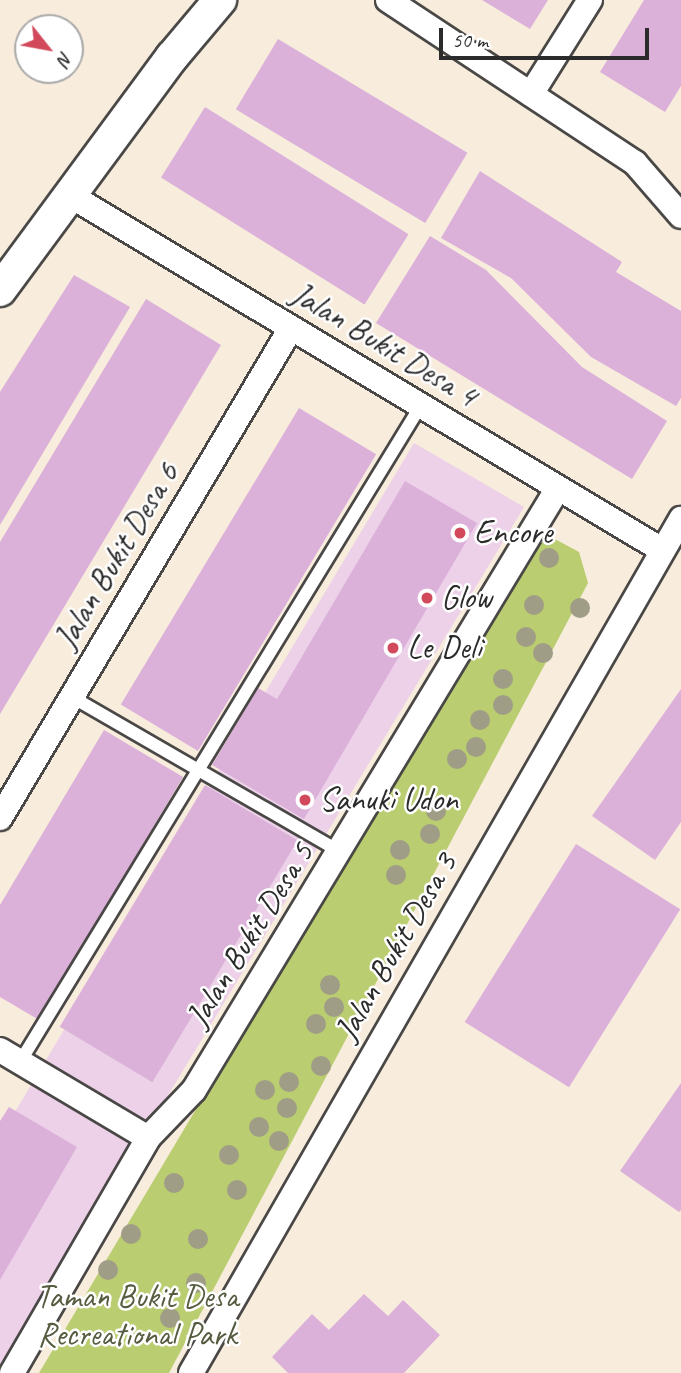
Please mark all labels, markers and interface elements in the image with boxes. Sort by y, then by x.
north arrow [14,14,84,84]
scale bar [443,14,653,58]
text: 50 m [452,27,488,53]
text: N [52,48,79,70]
street label: Jalan Bukit Desa 4 [284,274,484,416]
street label: Jalan Bukit Desa 6 [46,456,188,656]
place label: Encore [474,513,552,553]
marker: Encore [452,525,468,541]
place label: Glow [441,578,492,618]
marker: Glow [419,590,435,606]
place label: Le Deli [407,628,482,668]
marker: Le Deli [385,640,401,656]
place label: Sanuki Udon [319,780,458,820]
marker: Sanuki Udon [297,792,313,808]
street label: Jalan Bukit Desa 5 [178,835,322,1035]
street label: Jalan Bukit Desa 3 [326,846,466,1048]
park label: Taman Bukit Desa Recreational Park [36,1277,238,1355]

